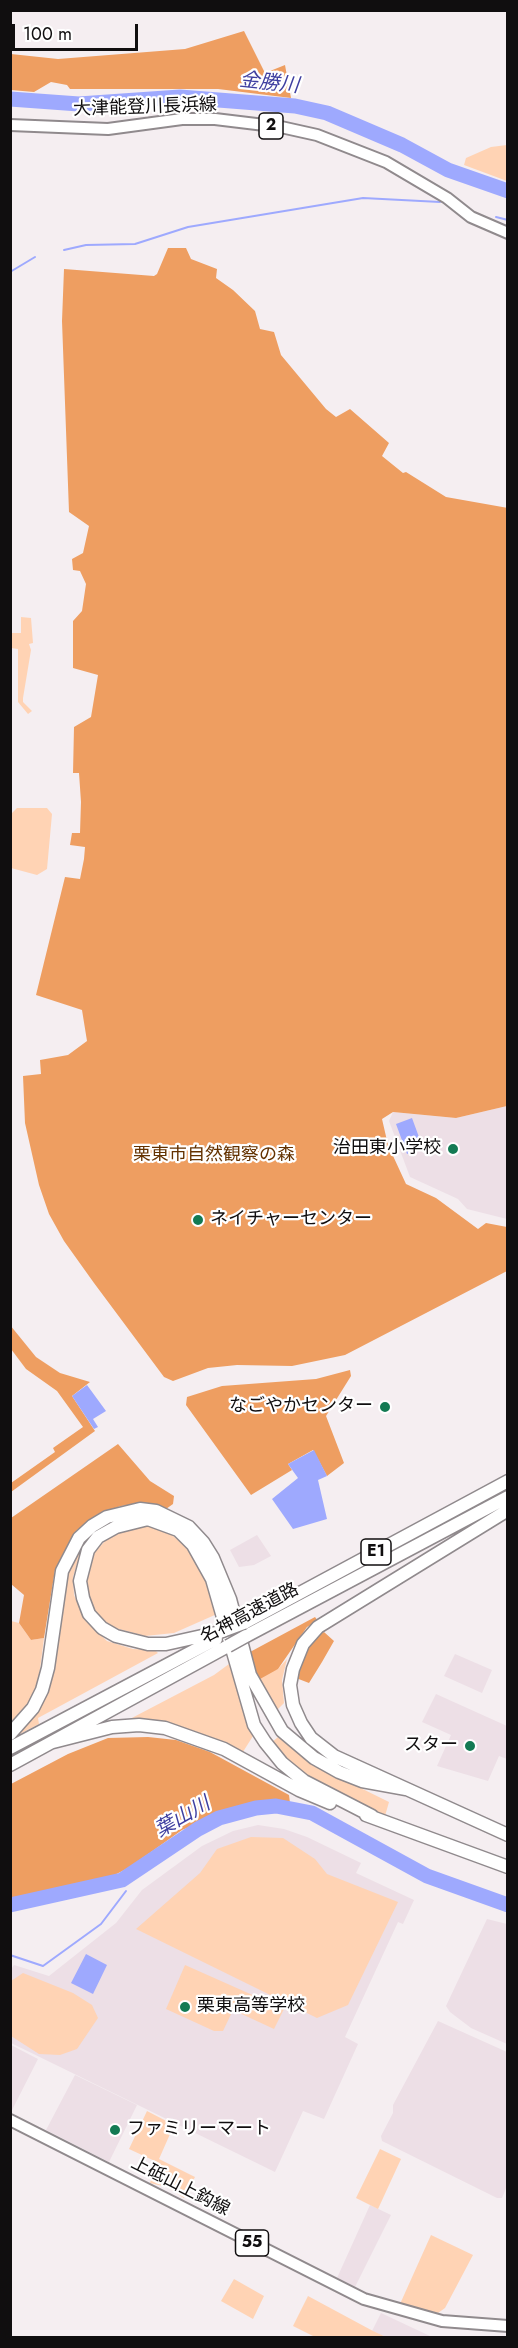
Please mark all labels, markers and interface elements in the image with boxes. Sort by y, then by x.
scale bar [15,12,141,50]
text: 100 m [23,21,72,47]
water label: 金勝川 [238,69,300,99]
street label: 大津能登川長浜線 [73,95,217,121]
road number: 2 [259,113,283,139]
place label: 治田東小学校 [333,1138,441,1160]
marker: 治田東小学校 [446,1142,460,1156]
park label: 栗東市自然観察の森 [133,1145,295,1167]
place label: ネイチャーセンター [210,1209,372,1231]
marker: ネイチャーセンター [191,1213,205,1227]
place label: なごやかセンター [229,1396,373,1418]
marker: なごやかセンター [378,1400,392,1414]
road number: E1 [361,1539,391,1565]
street label: 名神高速道路 [197,1579,303,1649]
place label: スター [404,1735,458,1757]
marker: スター [463,1739,477,1753]
water label: 葉山川 [151,1793,215,1843]
place label: 栗東高等学校 [197,1996,305,2018]
marker: 栗東高等学校 [178,2000,192,2014]
place label: ファミリーマート [127,2119,271,2141]
marker: ファミリーマート [108,2123,122,2137]
street label: 上砥山上鈎線 [127,2153,233,2221]
road number: 55 [236,2230,268,2256]

